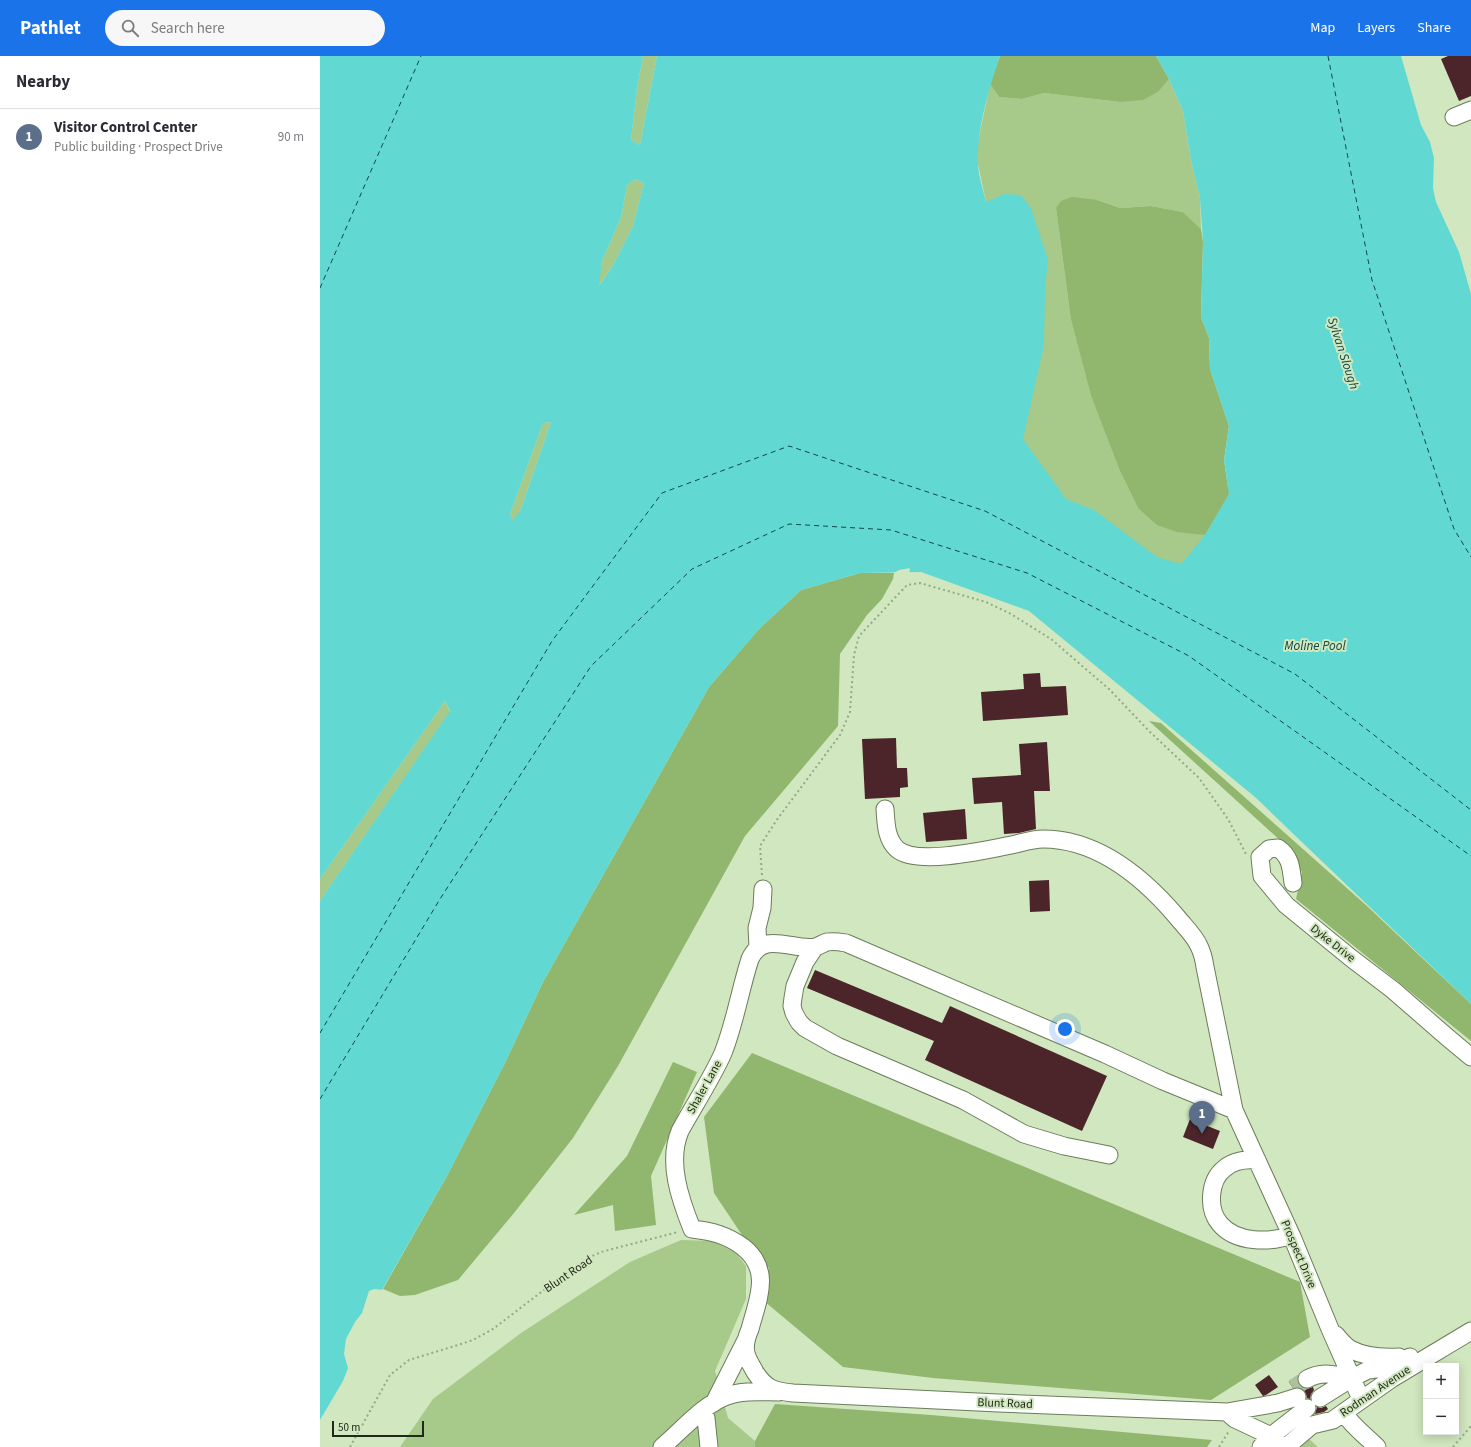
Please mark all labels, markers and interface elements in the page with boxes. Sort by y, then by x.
search box [105,10,385,46]
text: Pathlet [20,15,81,42]
icon: search [119,17,141,39]
text: Search here [151,18,225,39]
text: Map [1310,18,1335,38]
text: Layers [1357,18,1395,38]
text: Share [1417,18,1451,38]
text: Nearby [16,70,70,94]
text: Visitor Control Center [54,117,197,138]
text: 1 [26,128,32,146]
text: 90 m [278,128,304,146]
text: Public building · Prospect Drive [54,138,223,156]
water label: Sylvan Slough [1323,315,1363,392]
water label: Moline Pool [1284,637,1346,655]
street label: Dyke Drive [1307,920,1359,966]
your location [1055,1019,1075,1039]
street label: Shaler Lane [683,1057,726,1117]
pin: 1 [1189,1101,1215,1134]
street label: Prospect Drive [1276,1217,1321,1291]
street label: Blunt Road [541,1252,596,1297]
street label: Rodman Avenue [1337,1361,1414,1421]
map controls [1423,1363,1459,1435]
button: + [1423,1363,1459,1399]
street label: Blunt Road [977,1394,1033,1413]
button: − [1423,1399,1459,1435]
scale bar [332,1419,424,1438]
text: 50 m [338,1420,360,1435]

